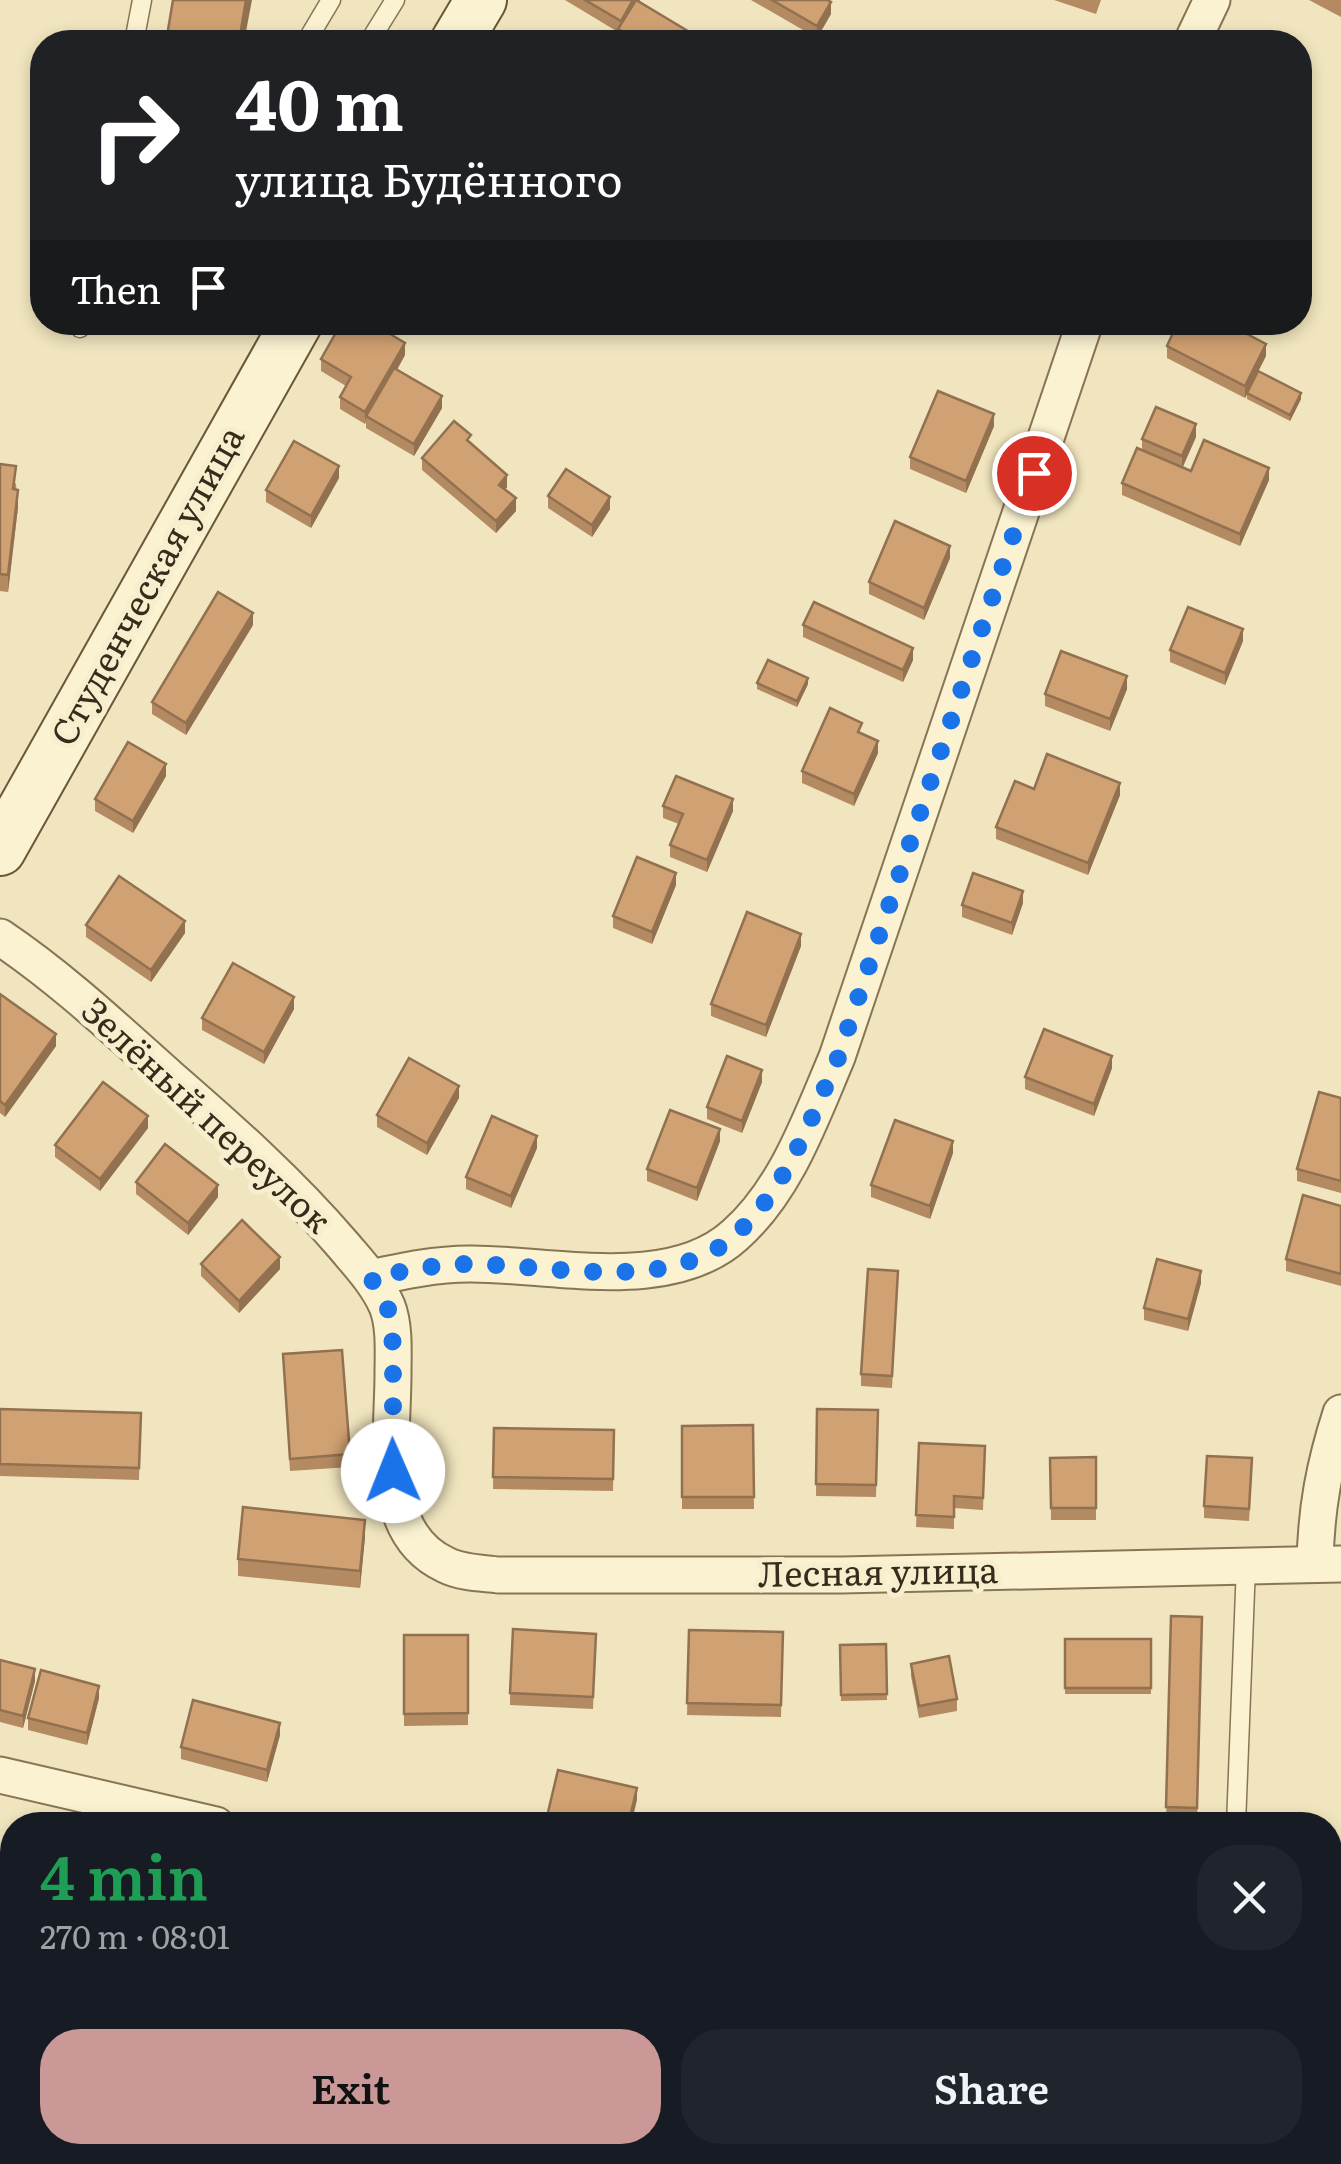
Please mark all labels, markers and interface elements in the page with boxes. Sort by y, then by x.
text: 40 m [235,49,404,153]
icon: right [70,70,200,200]
text: улица Будённого [235,144,623,211]
text: Then [70,259,161,316]
icon: arrive [181,260,236,315]
street label: Студенческая улица [36,415,255,754]
pin [992,431,1077,516]
icon: arrive [1007,446,1062,501]
street label: Зелёный переулок [71,984,345,1244]
position arrow [341,1419,445,1523]
street label: Лесная улица [757,1542,999,1598]
text: 4 min [40,1829,208,1918]
button: close [1197,1845,1302,1950]
text: 270 m · 08:01 [40,1911,230,1959]
button: Exit [40,2029,661,2144]
button: Share [681,2029,1302,2144]

